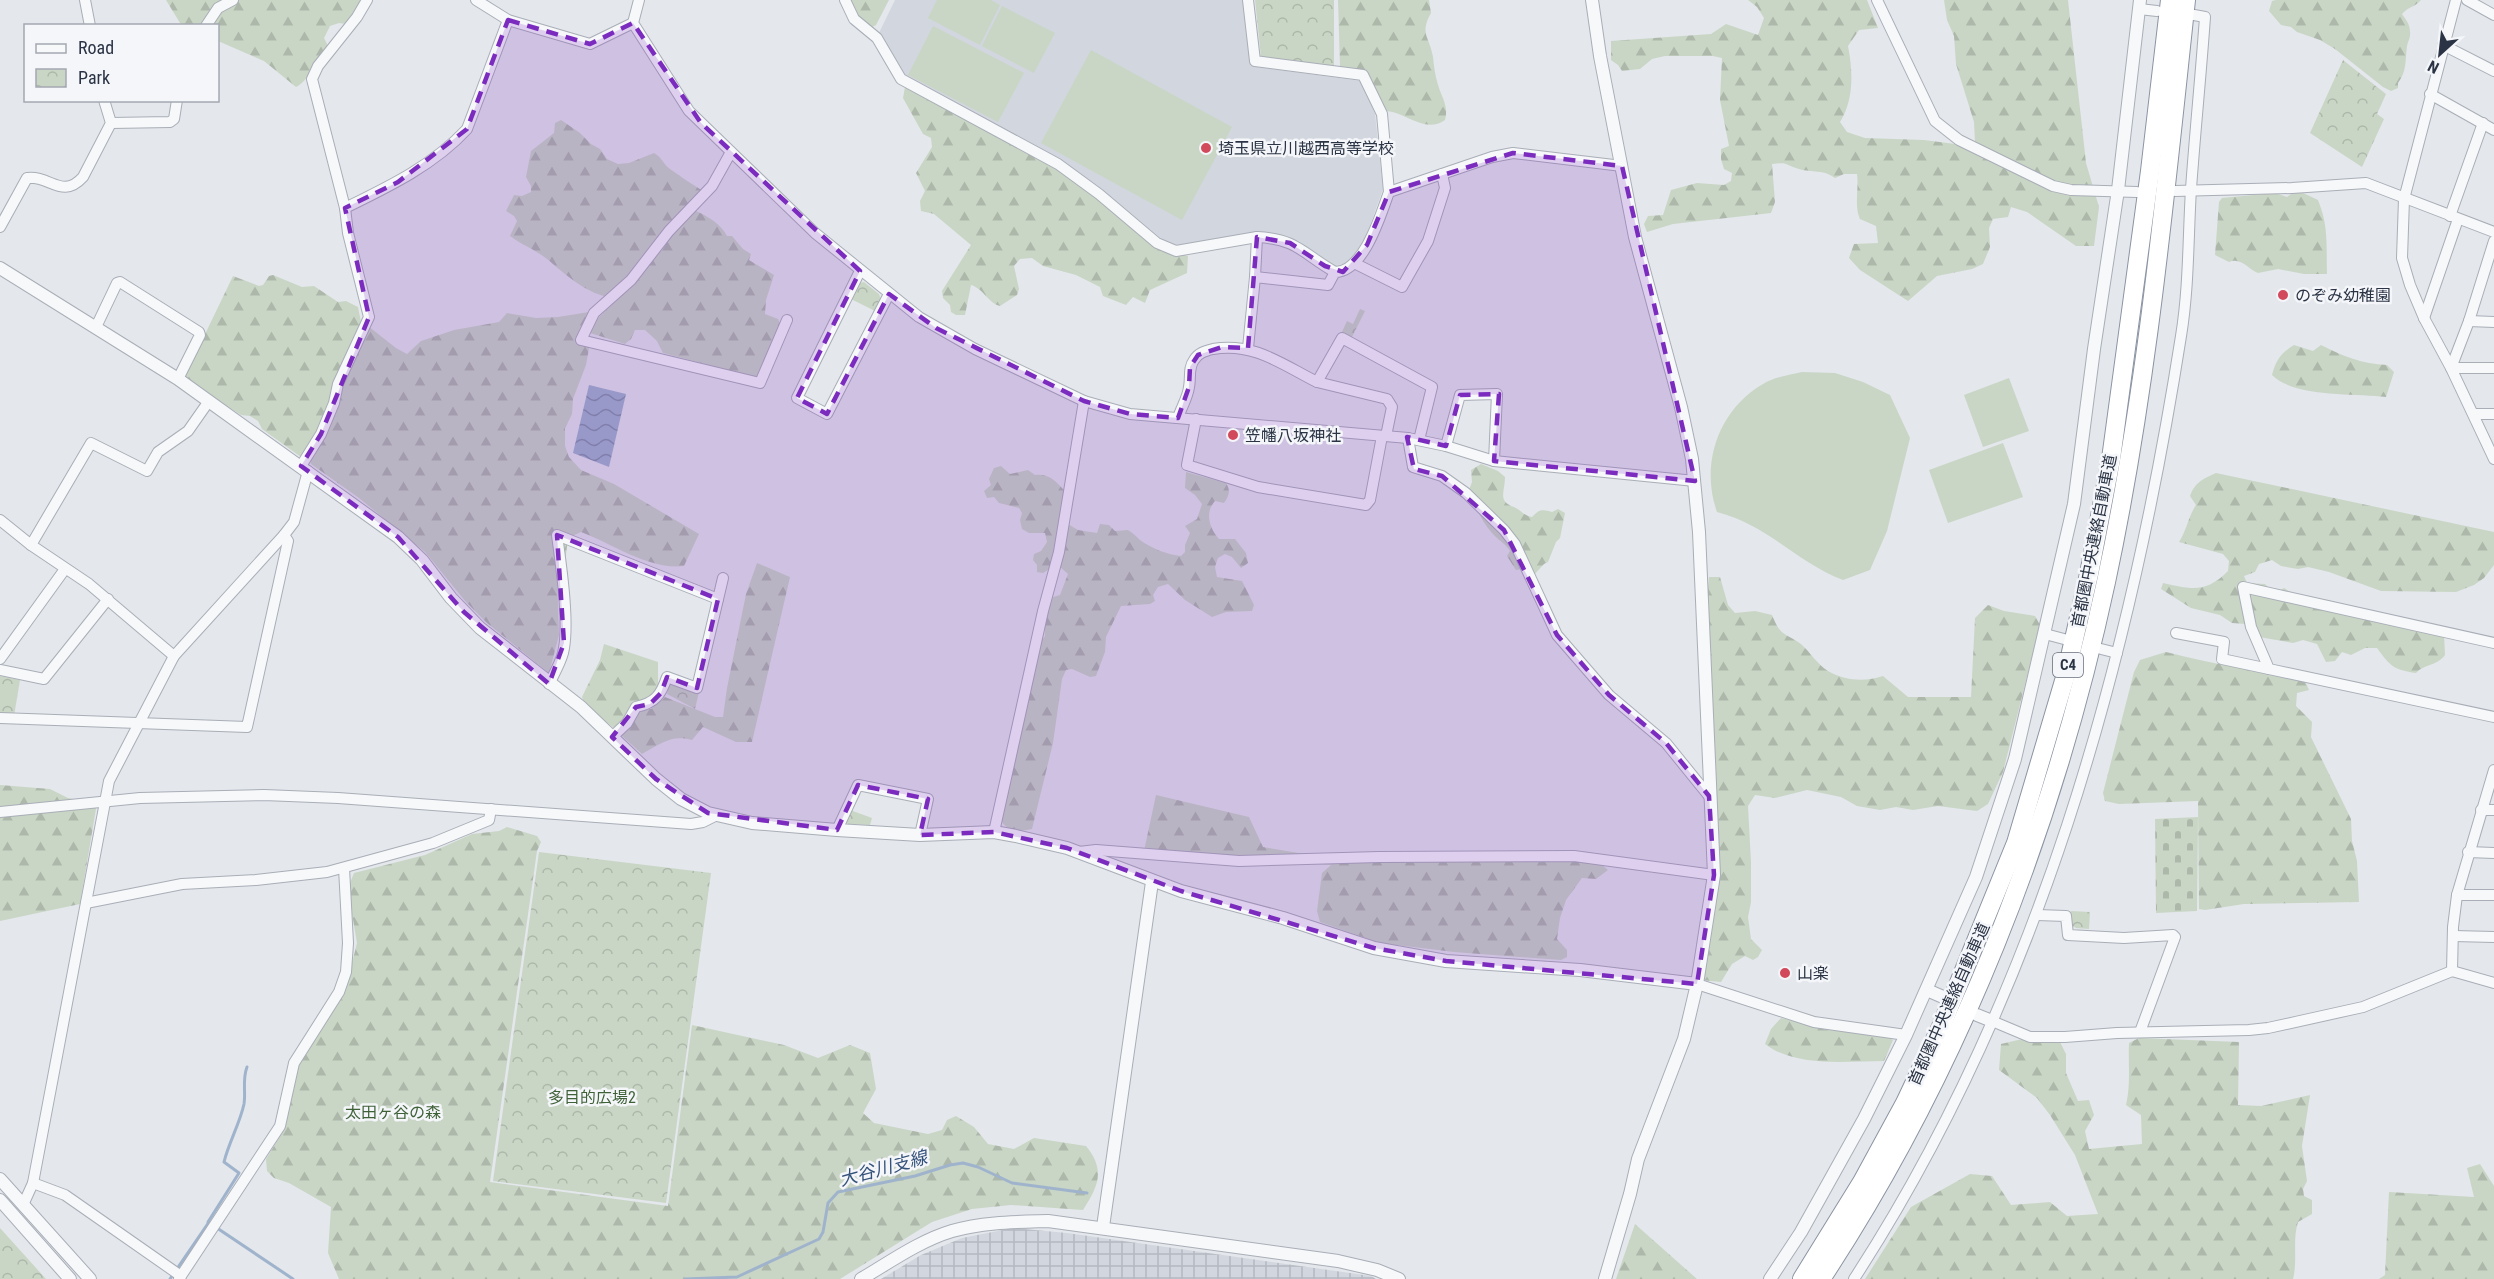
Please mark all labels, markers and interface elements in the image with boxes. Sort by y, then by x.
legend [24,24,219,102]
north arrow [2410,24,2470,84]
text: Road [78,37,114,58]
text: N [2425,56,2442,78]
text: Park [78,67,110,88]
place label: 埼玉県立川越西高等学校 [1218,139,1394,158]
marker: 埼玉県立川越西高等学校 [1199,141,1213,155]
place label: のぞみ幼稚園 [2295,286,2391,305]
marker: のぞみ幼稚園 [2276,288,2290,302]
place label: 笠幡八坂神社 [1245,426,1341,445]
marker: 笠幡八坂神社 [1226,428,1240,442]
street label: 首都圏中央連絡自動車道 [2068,453,2120,629]
road number: C4 [2053,653,2083,677]
street label: 首都圏中央連絡自動車道 [1905,920,1993,1088]
place label: 山楽 [1797,964,1829,983]
marker: 山楽 [1778,966,1792,980]
park label: 多目的広場2 [548,1088,636,1107]
park label: 太田ヶ谷の森 [345,1103,441,1122]
water label: 大谷川支線 [837,1146,931,1190]

